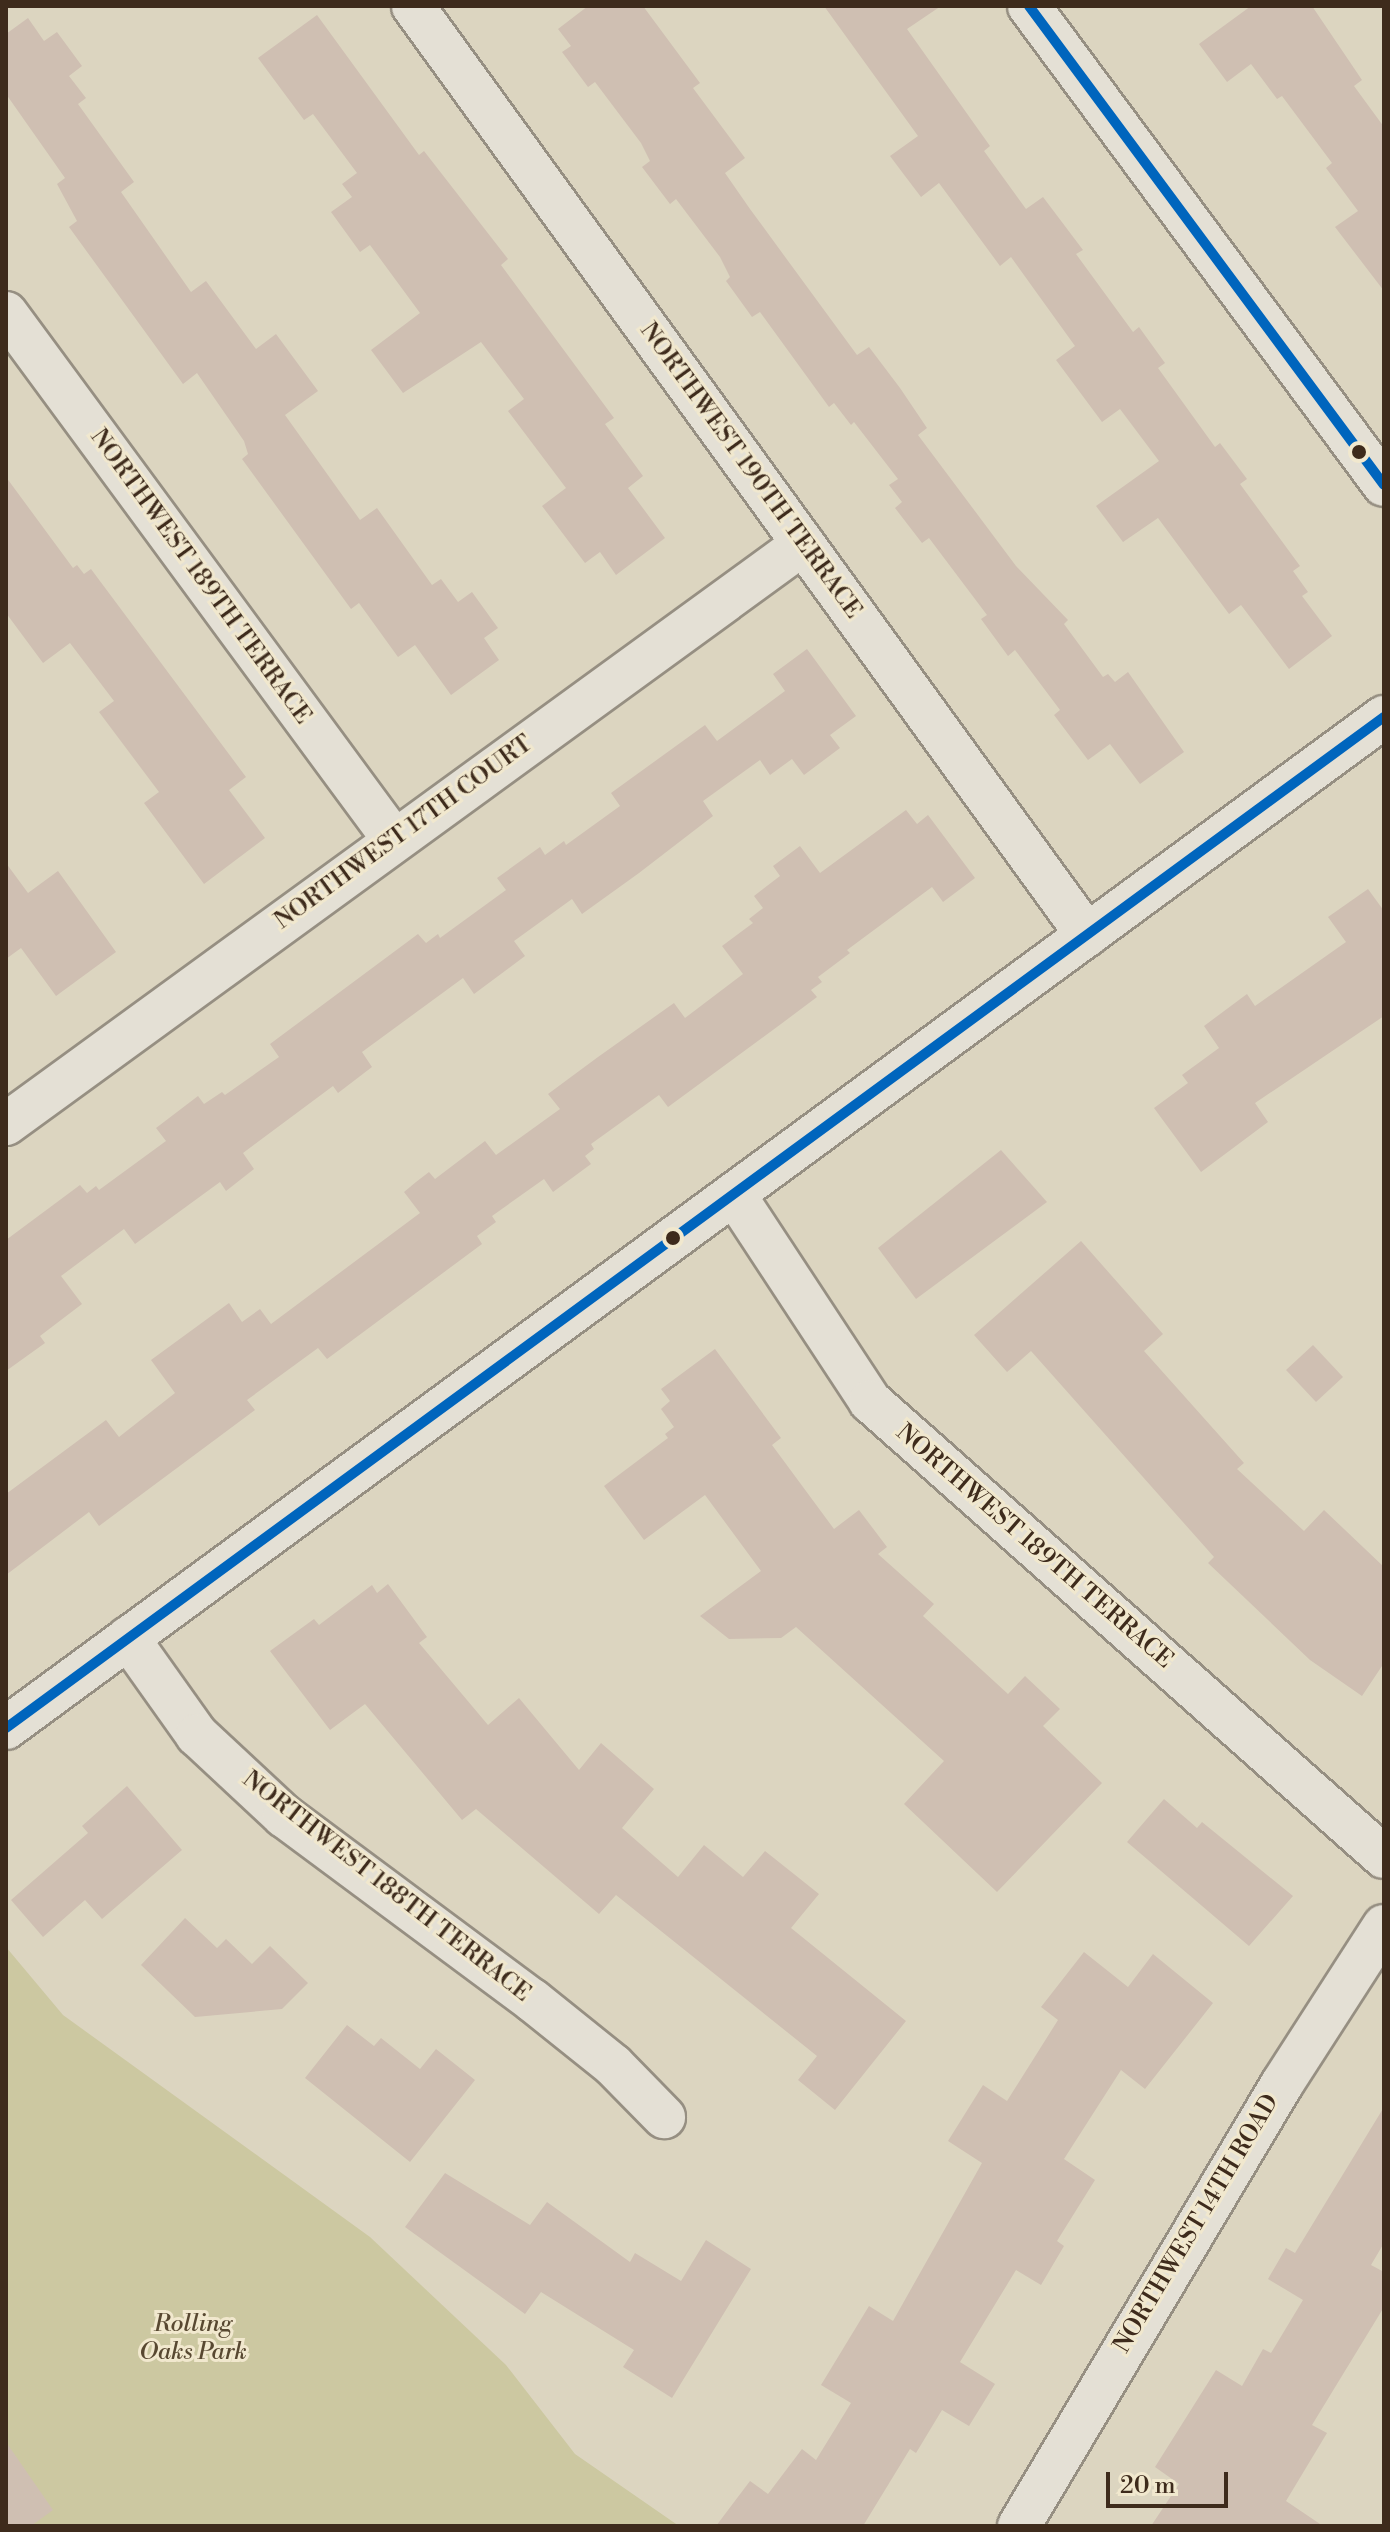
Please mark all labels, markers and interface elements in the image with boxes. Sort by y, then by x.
street label: NORTHWEST 190TH TERRACE [633,318,867,624]
street label: NORTHWEST 189TH TERRACE [83,424,317,730]
unlabelled marker [1351,444,1367,460]
street label: NORTHWEST 17TH COURT [270,730,538,936]
unlabelled marker [665,1230,681,1246]
street label: NORTHWEST 189TH TERRACE [890,1419,1178,1675]
street label: NORTHWEST 188TH TERRACE [236,1766,536,2008]
street label: NORTHWEST 14TH ROAD [1108,2089,1286,2359]
park label: Rolling Oaks Park [139,2311,247,2367]
scale bar [1110,2456,1232,2506]
text: 20 m [1120,2471,1176,2501]

